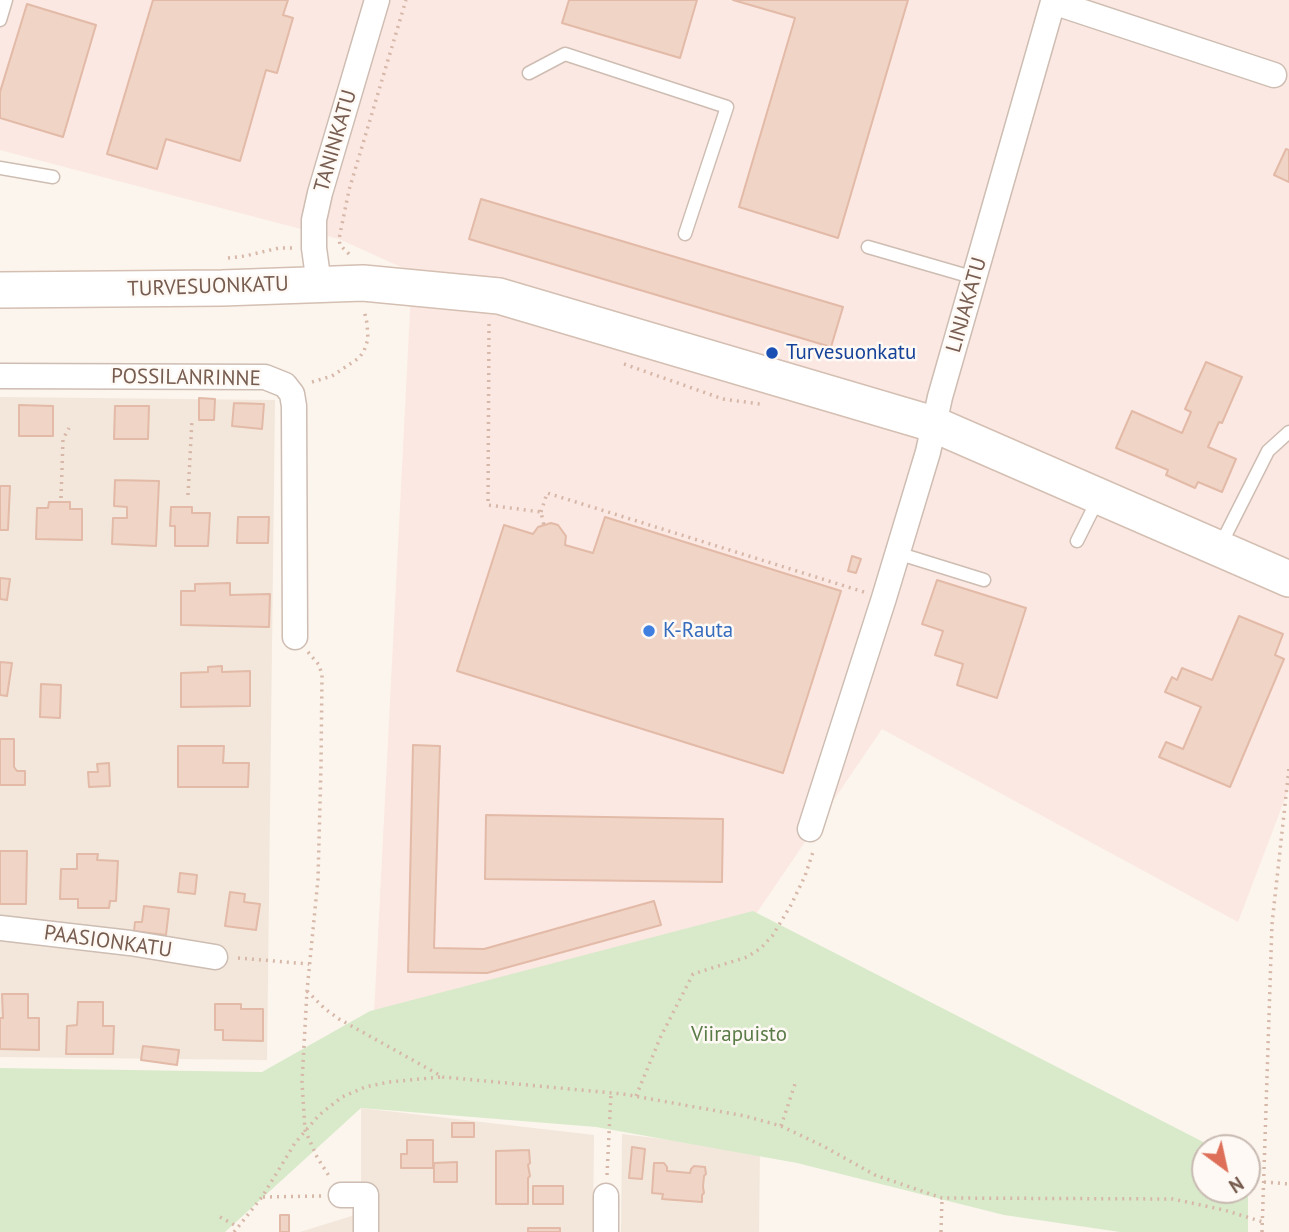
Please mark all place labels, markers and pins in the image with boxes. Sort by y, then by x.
place label: Turvesuonkatu [786,340,916,366]
marker: Turvesuonkatu [764,345,780,361]
place label: K-Rauta [663,618,733,644]
marker: K-Rauta [641,623,657,639]

